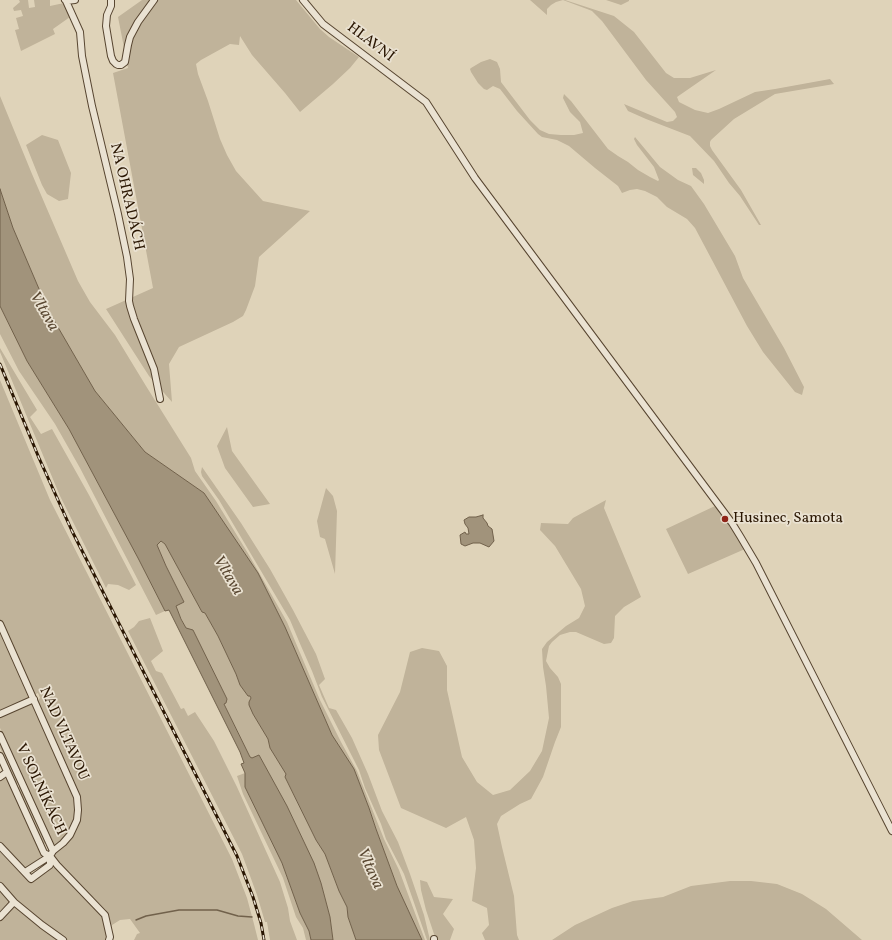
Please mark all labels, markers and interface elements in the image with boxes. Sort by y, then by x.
street label: HLAVNÍ [343,19,397,67]
street label: NA OHRADÁCH [105,142,147,252]
water label: Vltava [24,289,62,335]
place label: Husinec, Samota [733,510,843,528]
marker: Husinec, Samota [720,514,730,524]
water label: Vltava [208,553,246,599]
street label: NAD VLTAVOU [34,684,92,784]
street label: V SOLNÍKÁCH [11,741,69,839]
water label: Vltava [352,846,386,892]

